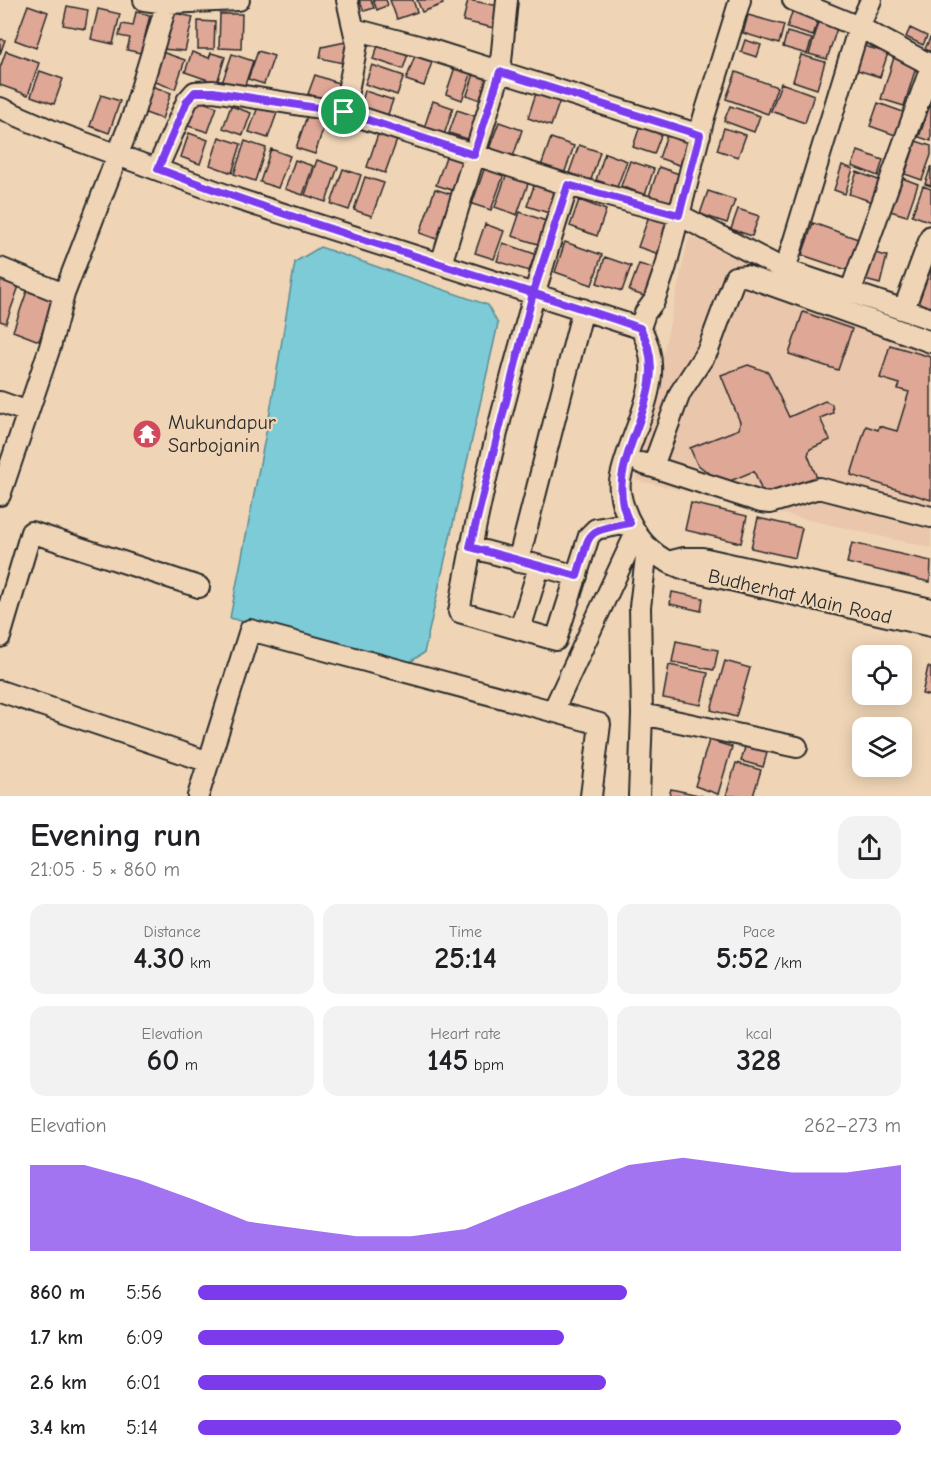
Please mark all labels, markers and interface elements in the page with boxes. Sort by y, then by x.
pin [318,86,369,137]
icon: arrive [327,95,360,128]
place label: Mukundapur Sarbojanin [168,411,276,457]
temple icon: Mukundapur Sarbojanin [131,418,163,450]
street label: Budherhat Main Road [706,564,894,629]
map controls [852,645,912,777]
button: locate [852,645,912,705]
button: layers [852,717,912,777]
text: Evening run [30,816,201,854]
button: share [838,816,901,879]
text: 21:05 · 5 × 860 m [30,858,180,881]
text: Distance [144,923,201,941]
text: Time [449,923,482,941]
text: Pace [743,923,775,941]
text: 4.30 [133,941,185,976]
text: 25:14 [434,941,497,976]
text: 5:52 [716,941,769,976]
text: km [185,954,211,972]
text: /km [769,954,802,972]
text: Elevation [142,1025,203,1043]
text: Heart rate [430,1025,501,1043]
text: kcal [745,1025,772,1043]
text: 60 [146,1043,179,1078]
text: 145 [427,1043,468,1078]
text: 328 [736,1043,781,1078]
text: m [179,1056,198,1074]
text: bpm [468,1056,504,1074]
text: Elevation [30,1114,107,1137]
text: 262–273 m [804,1114,901,1137]
text: 860 m [30,1281,85,1304]
text: 5:56 [126,1281,162,1304]
text: 1.7 km [30,1326,83,1349]
text: 6:09 [126,1326,163,1349]
text: 2.6 km [30,1371,87,1394]
text: 6:01 [126,1371,161,1394]
text: 3.4 km [30,1416,86,1439]
text: 5:14 [126,1416,158,1439]

